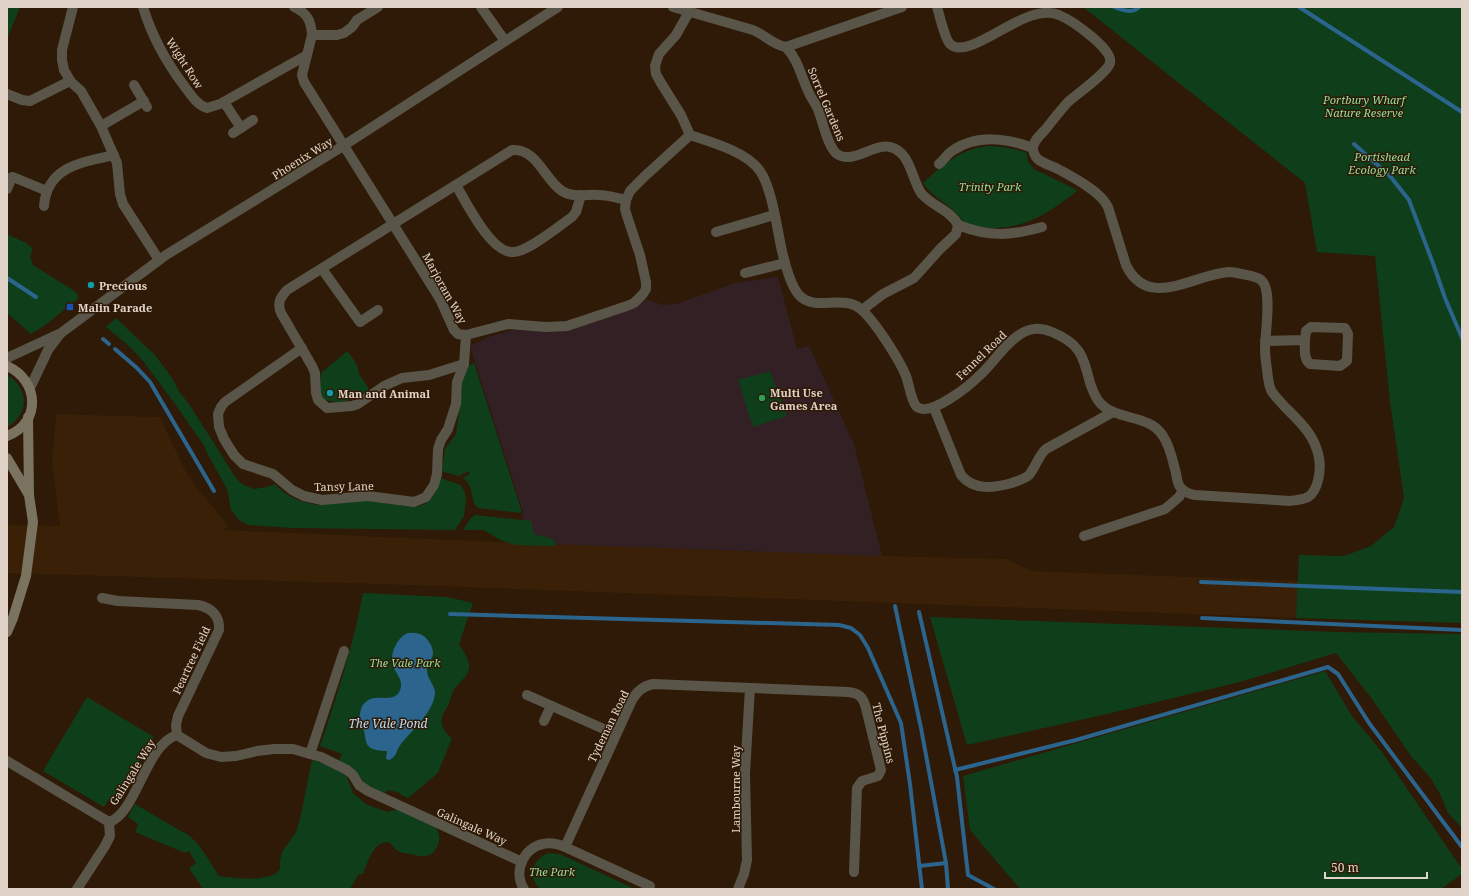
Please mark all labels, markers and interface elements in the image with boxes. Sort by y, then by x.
street label: Wight Row [163,35,207,92]
street label: Sorrel Gardens [805,65,849,143]
park label: Portbury Wharf Nature Reserve [1322,92,1408,120]
street label: Phoenix Way [269,133,336,183]
park label: Portishead Ecology Park [1347,149,1417,177]
park label: Trinity Park [959,179,1022,194]
street label: Marjoram Way [419,250,471,327]
place label: Precious [99,278,147,293]
marker: Precious [86,280,96,290]
place label: Malin Parade [78,300,152,315]
marker: Malin Parade [65,302,75,312]
street label: Fennel Road [952,327,1010,383]
place label: Multi Use Games Area [770,385,838,413]
place label: Man and Animal [338,386,430,401]
marker: Man and Animal [325,388,335,398]
marker: Multi Use Games Area [757,393,767,403]
street label: Tansy Lane [314,478,374,494]
street label: Peartree Field [169,623,213,697]
park label: The Vale Park [370,655,441,670]
street label: Tydeman Road [584,687,632,765]
street label: The Pippins [869,701,899,765]
water label: The Vale Pond [348,715,428,732]
street label: Galingale Way [106,735,159,808]
street label: Lambourne Way [728,744,743,833]
street label: Galingale Way [435,804,510,848]
scale bar [1325,854,1427,880]
text: 50 m [1331,859,1359,876]
park label: The Park [529,864,576,879]

